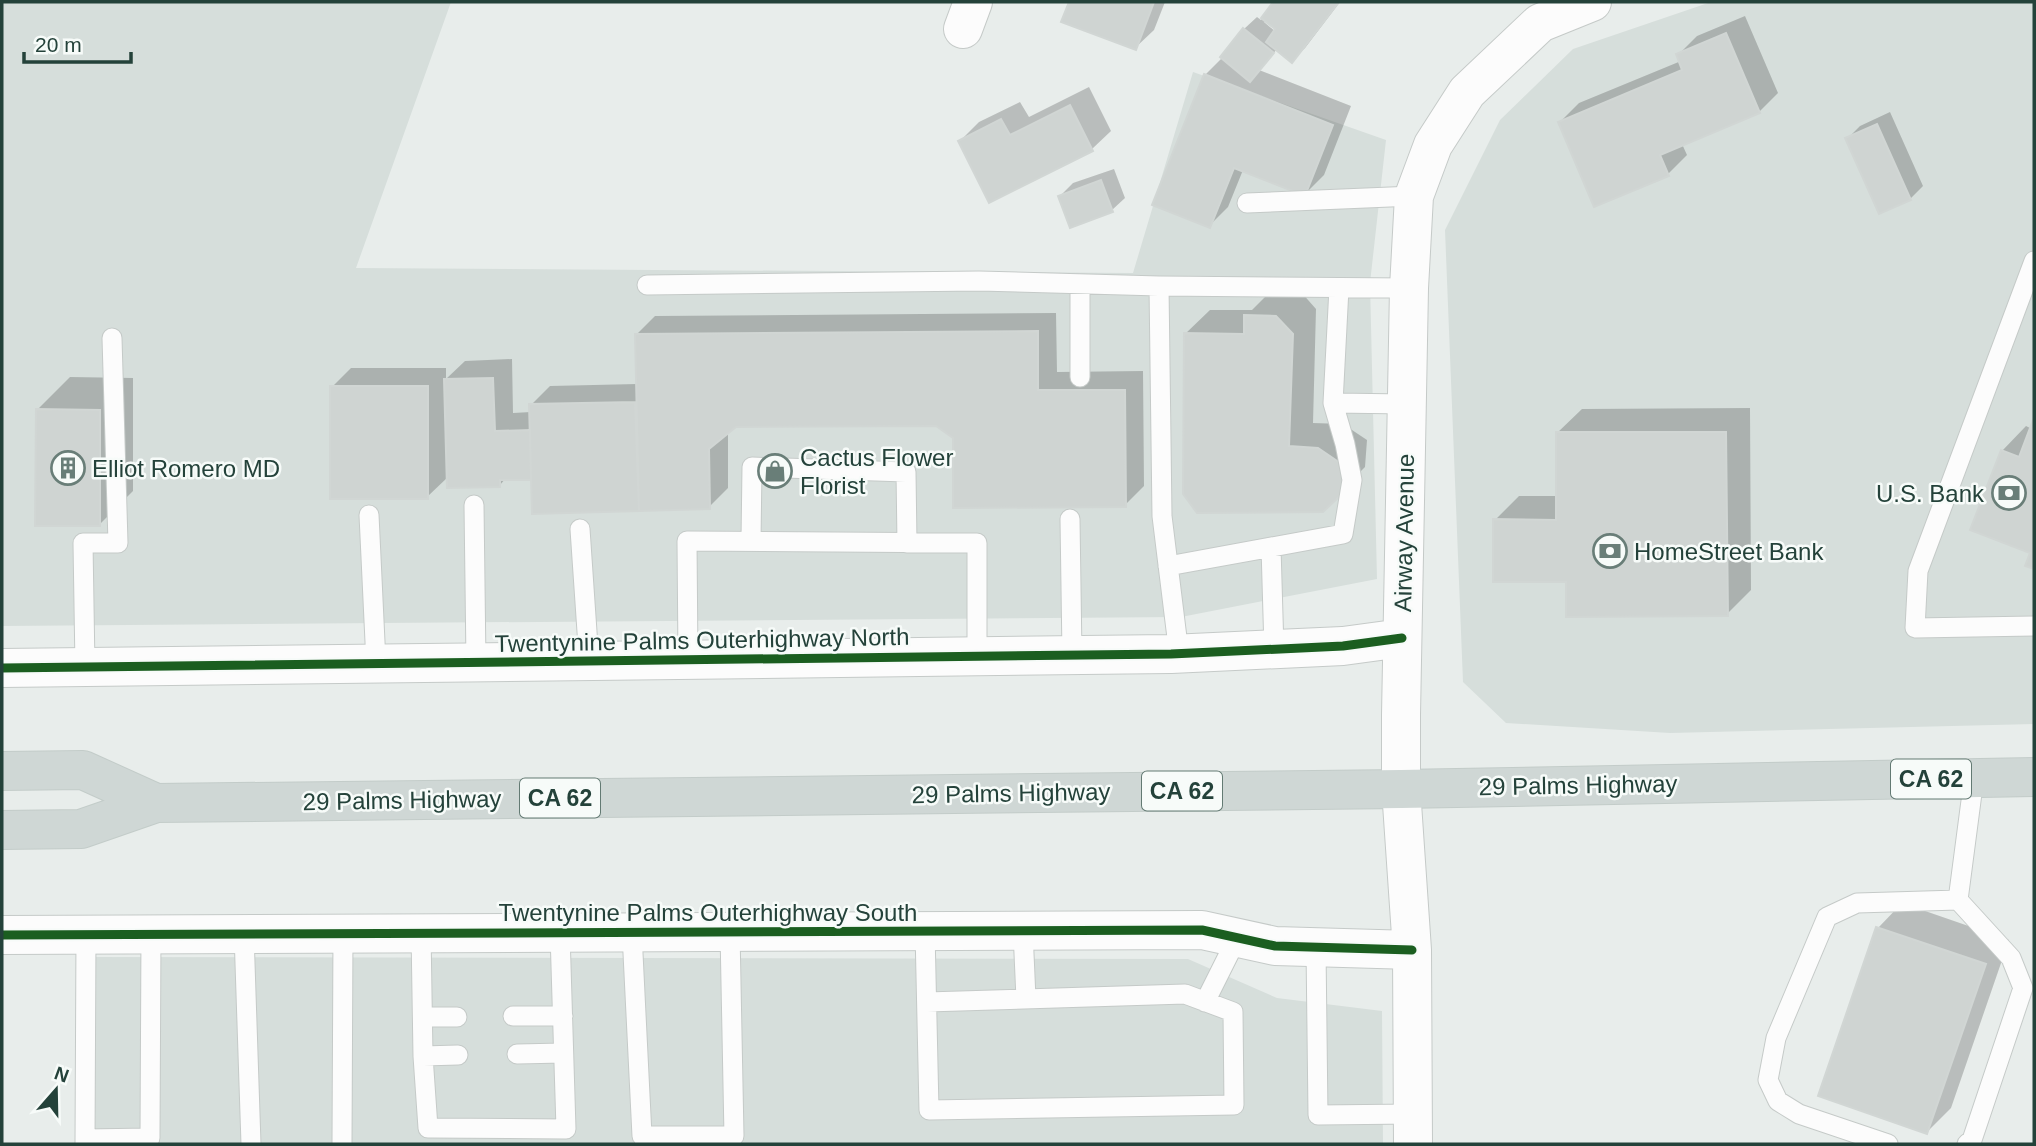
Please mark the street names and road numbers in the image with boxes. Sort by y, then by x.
street label: Airway Avenue [1389,454,1419,612]
street label: Twentynine Palms Outerhighway North [494,623,910,657]
road number: CA 62 [1891,760,1971,799]
street label: 29 Palms Highway [1478,770,1678,800]
road number: CA 62 [1142,772,1222,810]
road number: CA 62 [520,778,600,818]
street label: 29 Palms Highway [911,778,1111,808]
street label: 29 Palms Highway [302,785,502,815]
street label: Twentynine Palms Outerhighway South [499,899,917,926]

